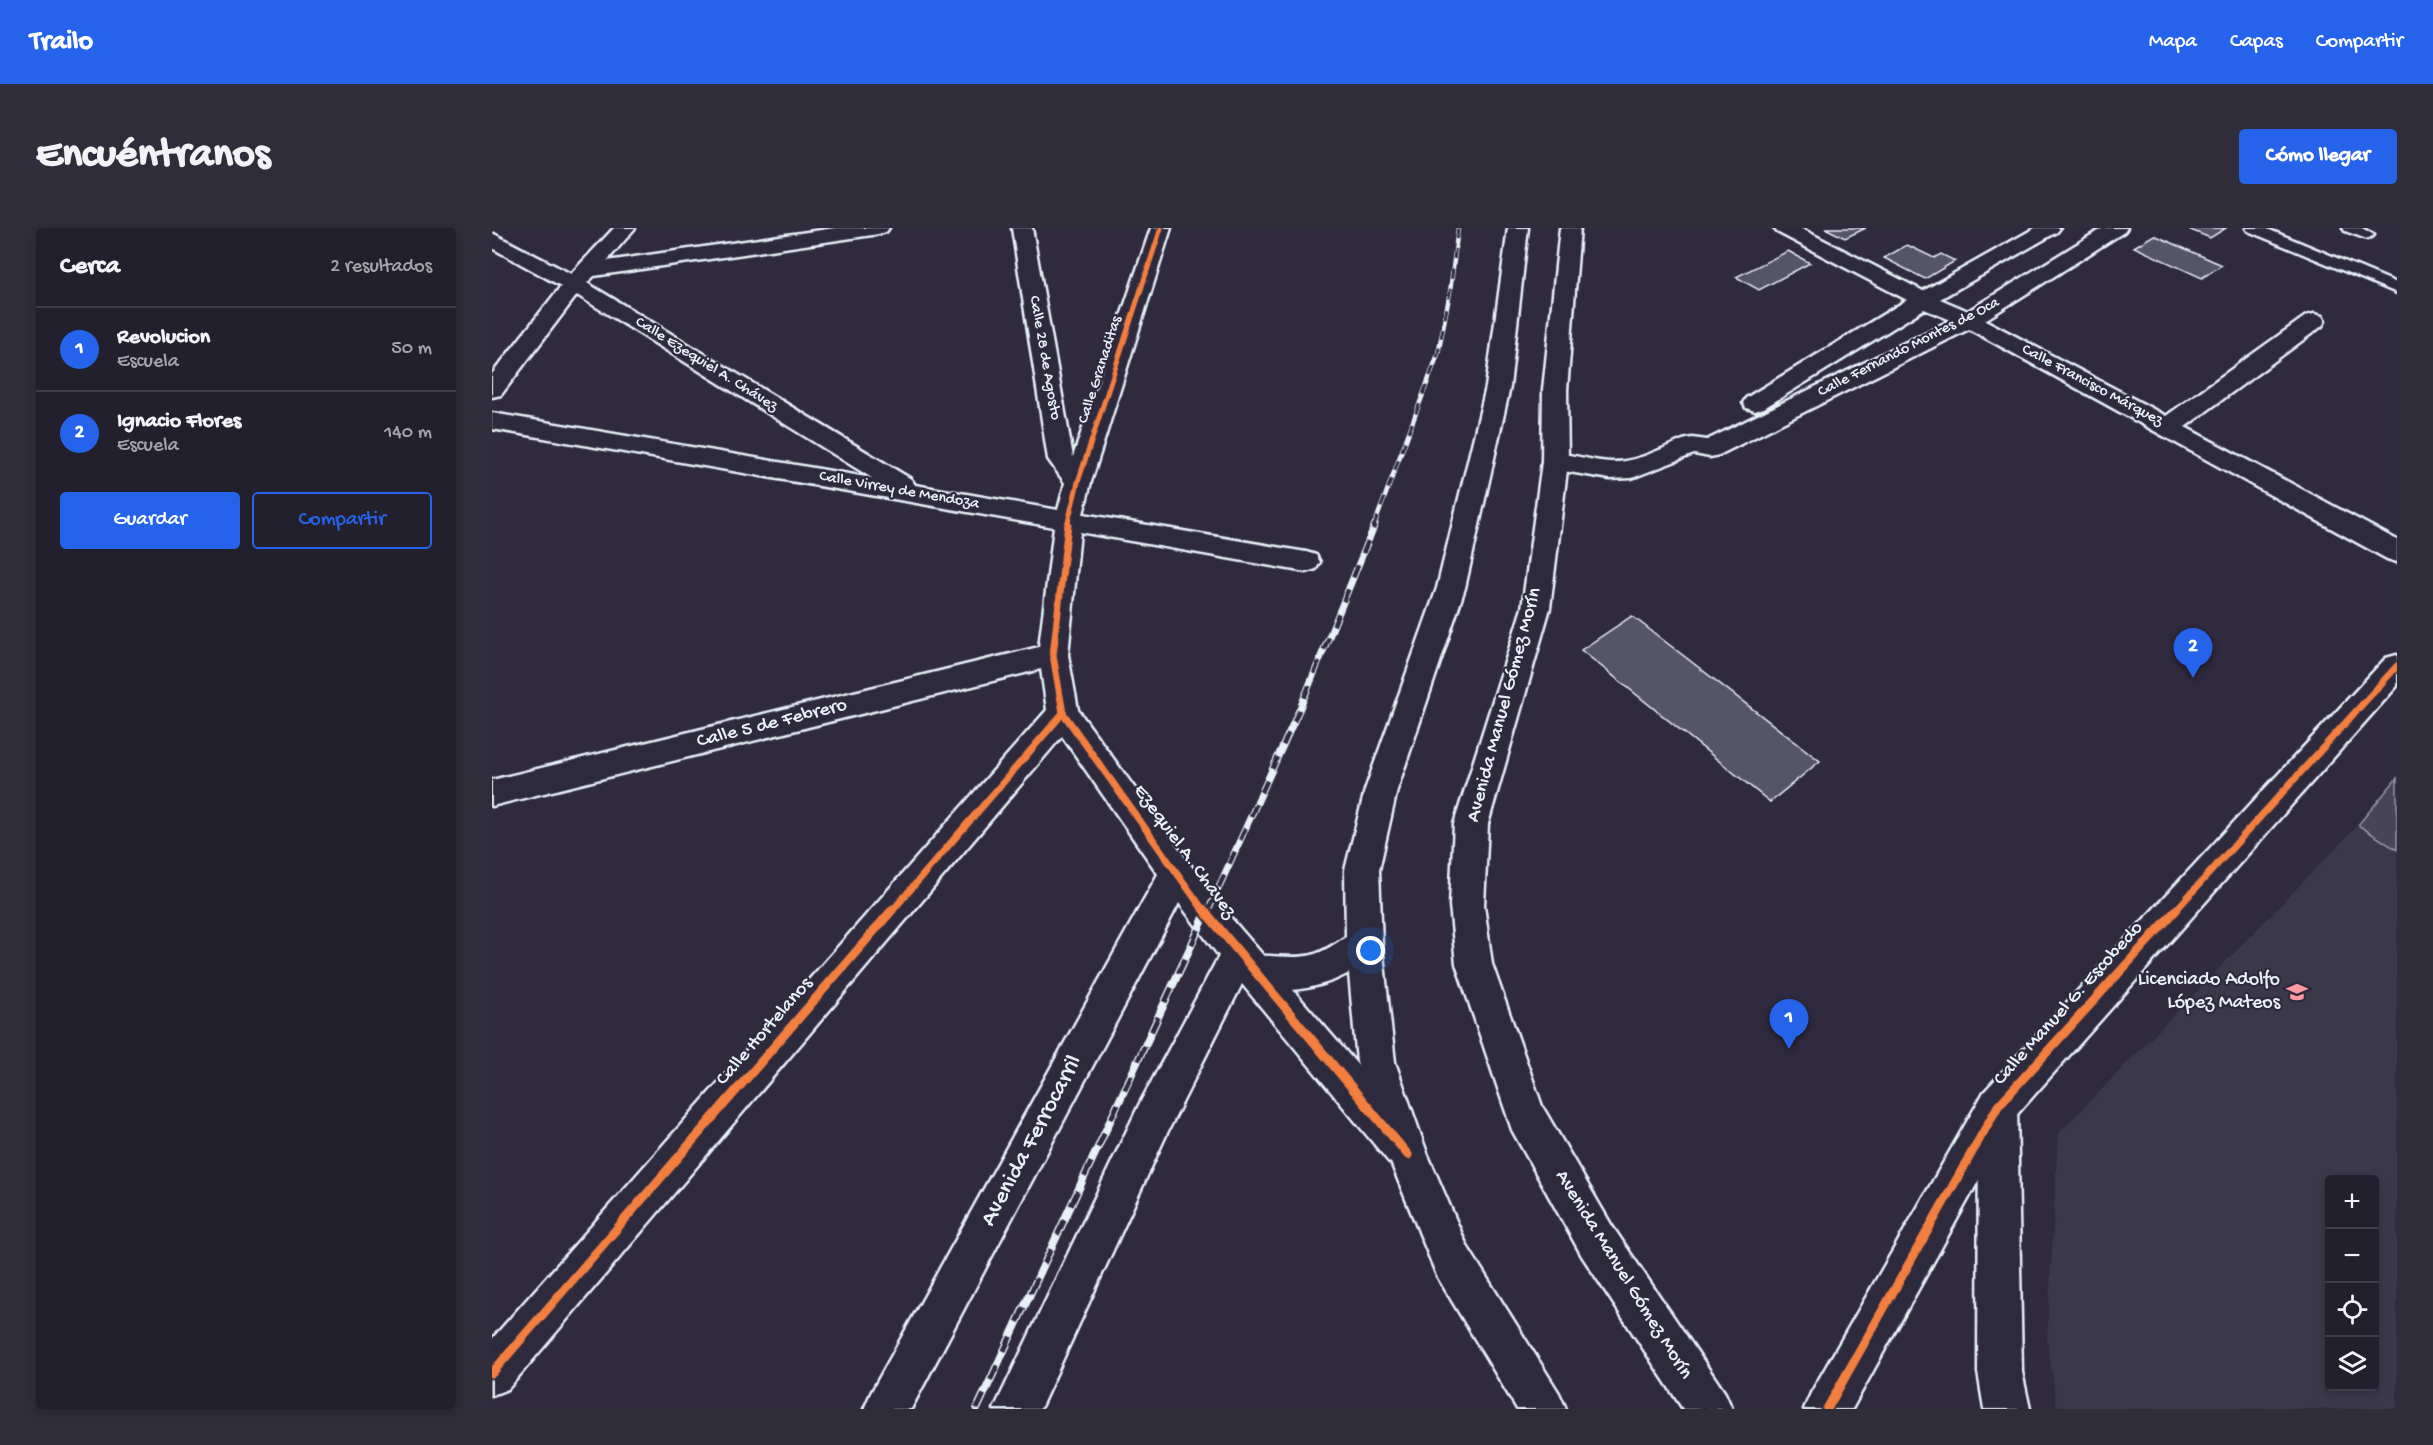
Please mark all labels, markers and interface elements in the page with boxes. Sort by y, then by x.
text: Trailo [30,26,93,59]
text: Mapa [2149,30,2197,55]
text: Capas [2230,30,2283,55]
text: Compartir [2316,30,2403,55]
button: Cómo llegar [2239,129,2397,184]
text: Encuéntranos [36,132,270,181]
text: Cerca [60,252,120,283]
text: 2 resultados [330,256,432,279]
street label: Calle Fernando Montes de Oca [1815,293,2004,402]
street label: Calle 28 de Agosto [1024,294,1064,422]
street label: Calle Ezequiel A. Chávez [631,313,782,417]
street label: Calle Granaditas [1075,313,1128,426]
text: Revolucion [117,325,210,351]
text: 1 [75,338,84,361]
text: 50 m [391,338,432,361]
street label: Calle Francisco Márquez [2018,341,2167,432]
text: Escuela [117,351,179,374]
text: Ignacio Flores [117,409,241,435]
text: 2 [75,422,84,445]
text: 140 m [384,422,432,445]
text: Escuela [117,435,179,458]
street label: Calle Virrey de Mendoza [817,468,982,515]
button: Guardar [60,492,240,549]
button: Compartir [252,492,432,549]
street label: Avenida Manuel Gómez Morín [1463,585,1548,825]
pin: 2 [2174,628,2212,678]
street label: Calle 5 de Febrero [695,694,849,754]
street label: Ezequiel A. Chavez [1128,780,1241,925]
street label: Calle Manuel G. Escobedo [1989,917,2149,1091]
your location [1356,936,1385,965]
place label: Licenciado Adolfo López Mateos [2138,969,2281,1015]
street label: Calle Hortelanos [712,973,819,1091]
school or university icon: Licenciado Adolfo López Mateos [2285,980,2309,1004]
pin: 1 [1770,1000,1808,1049]
street label: Avenida Ferrocarril [975,1050,1089,1232]
street label: Avenida Manuel Gómez Morín [1549,1166,1697,1384]
map controls [2325,1175,2379,1391]
button: + [2325,1175,2379,1229]
button: − [2325,1229,2379,1283]
button: locate [2325,1283,2379,1337]
button: layers [2325,1337,2379,1391]

